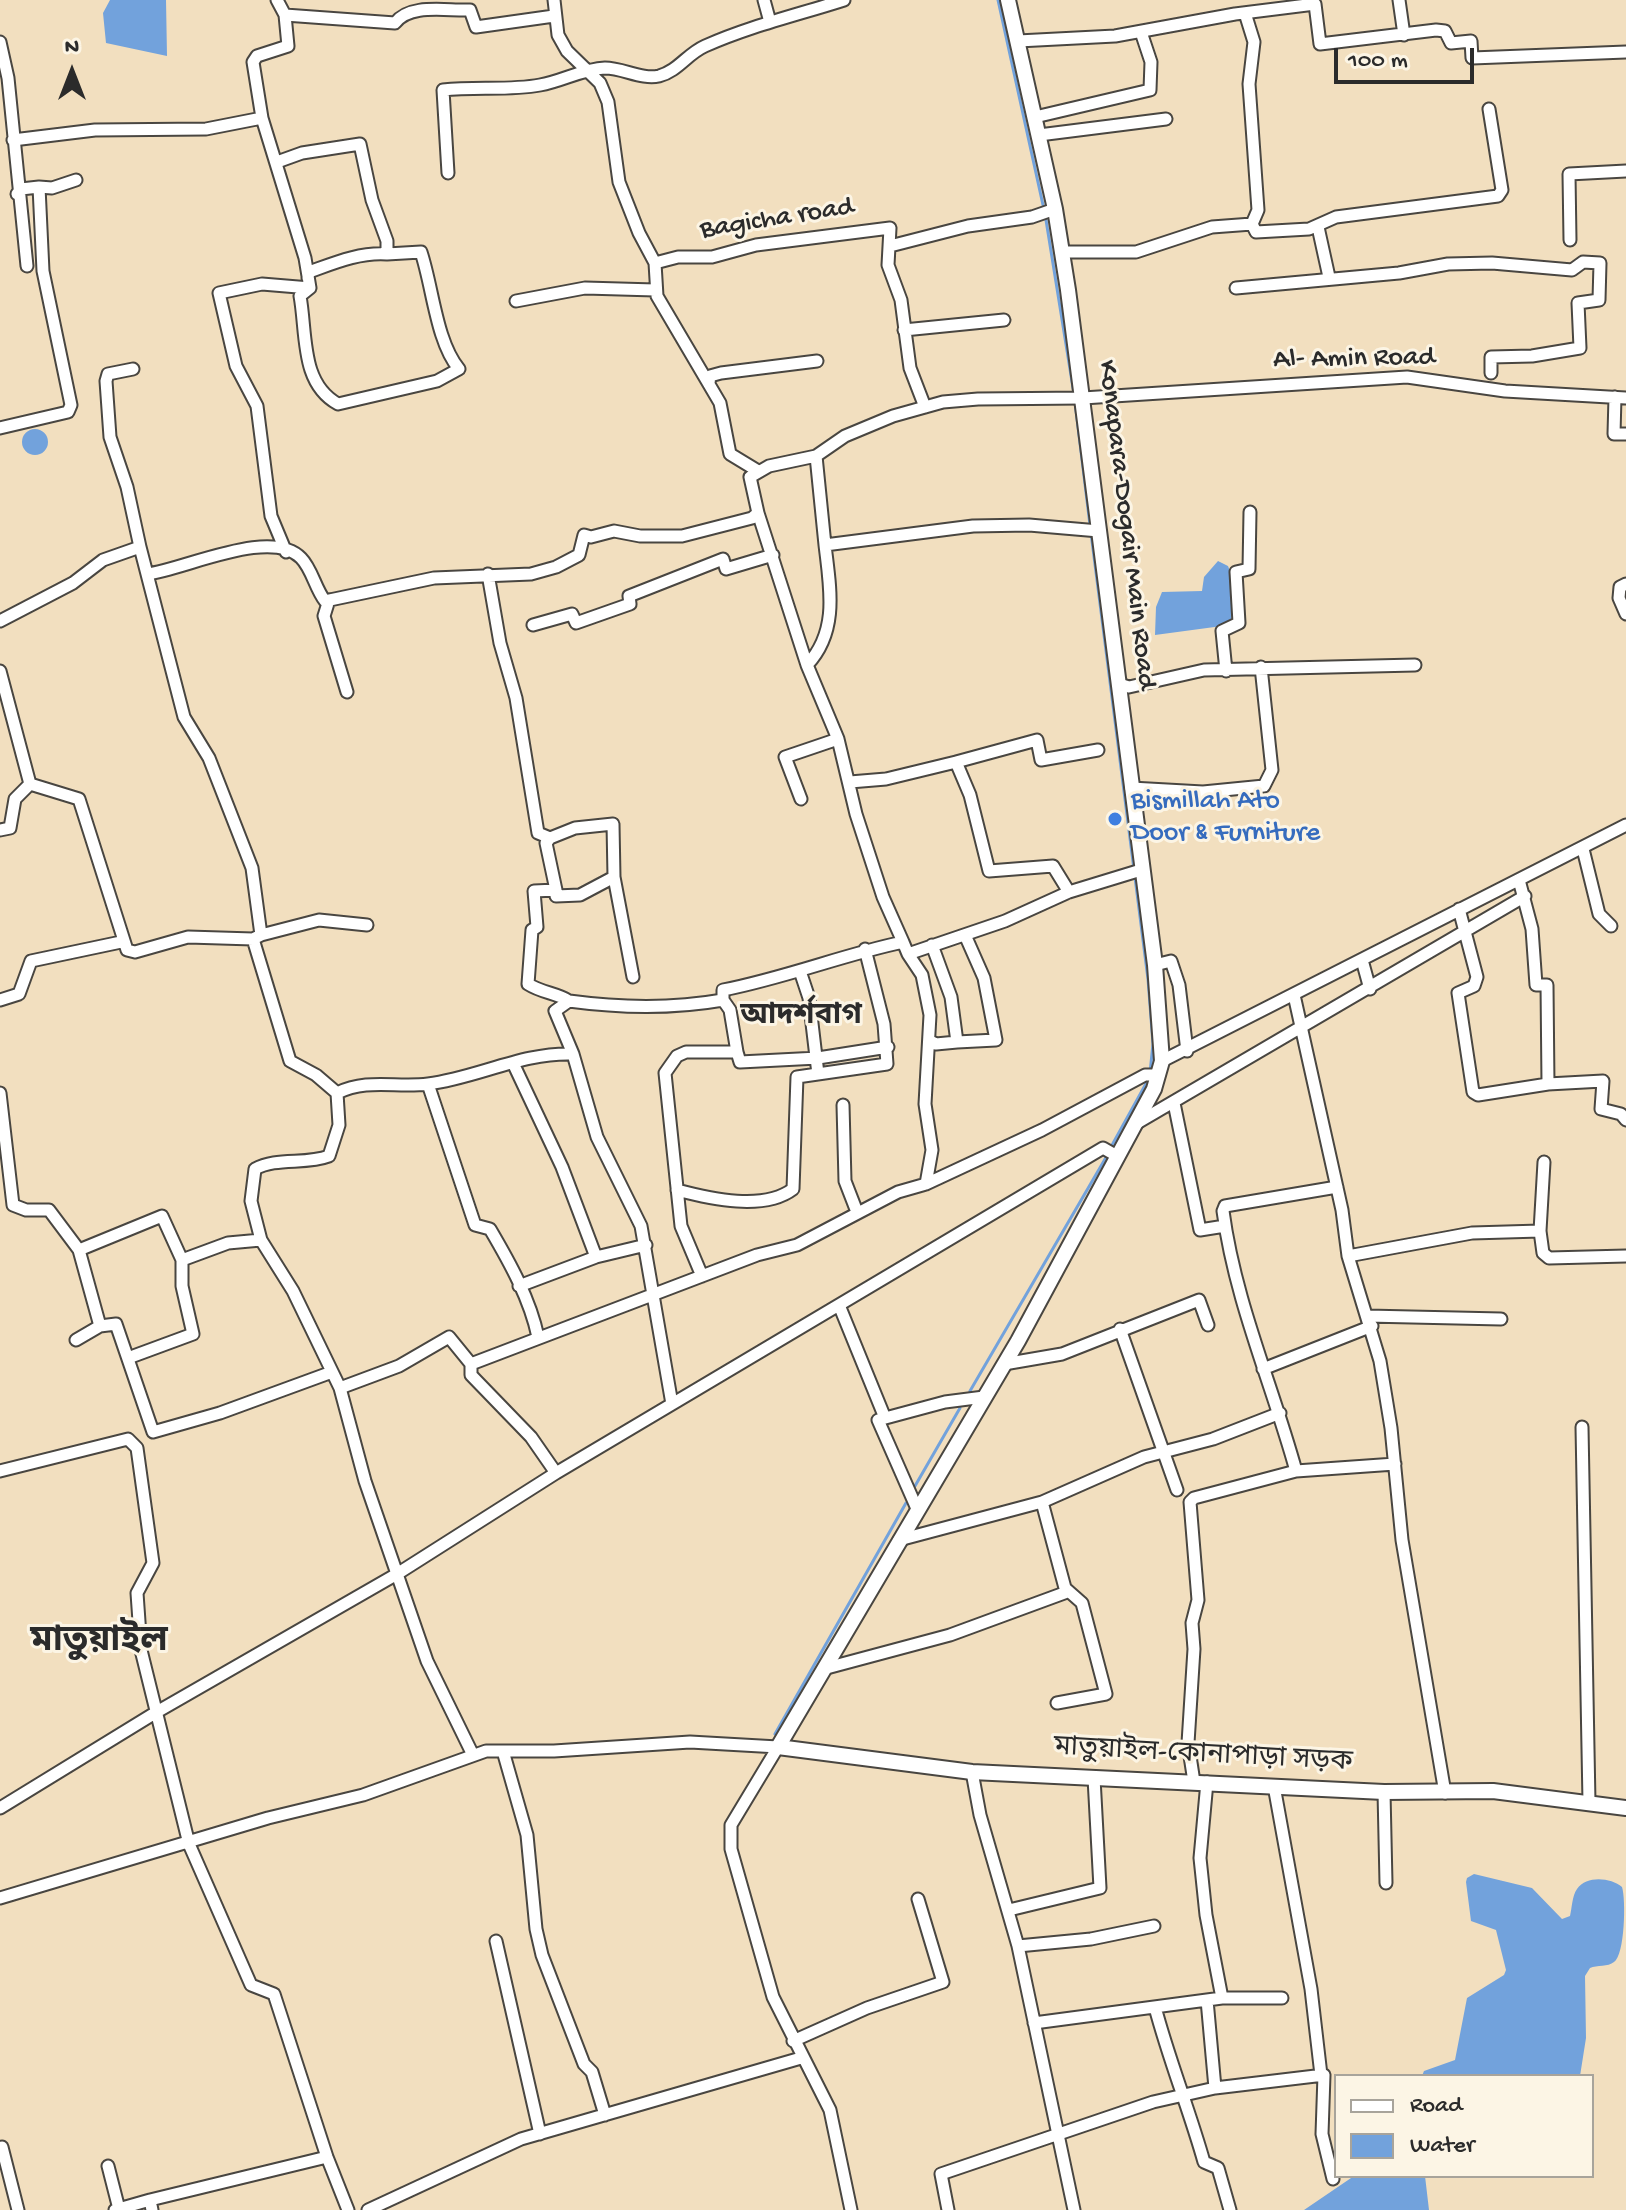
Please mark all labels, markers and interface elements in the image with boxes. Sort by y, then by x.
north arrow [32,32,112,112]
scale bar [1338,32,1478,82]
text: N [65,35,79,61]
text: 100 m [1348,47,1408,76]
street label: Bagicha road [698,191,856,249]
street label: Al- Amin Road [1273,342,1435,378]
street label: Konapara-Dogair Main Road [1088,358,1162,692]
place label: Bismillah Ato Door & Furniture [1131,786,1320,852]
marker: Bismillah Ato Door & Furniture [1106,810,1124,828]
district label: আদর্শবাগ [740,1000,862,1036]
district label: মাতুয়াইল [30,1622,168,1666]
street label: মাতুয়াইল-কোনাপাড়া সড়ক [1053,1732,1353,1782]
legend [1334,2074,1594,2178]
text: Road [1410,2092,1462,2121]
text: Water [1410,2132,1474,2161]

